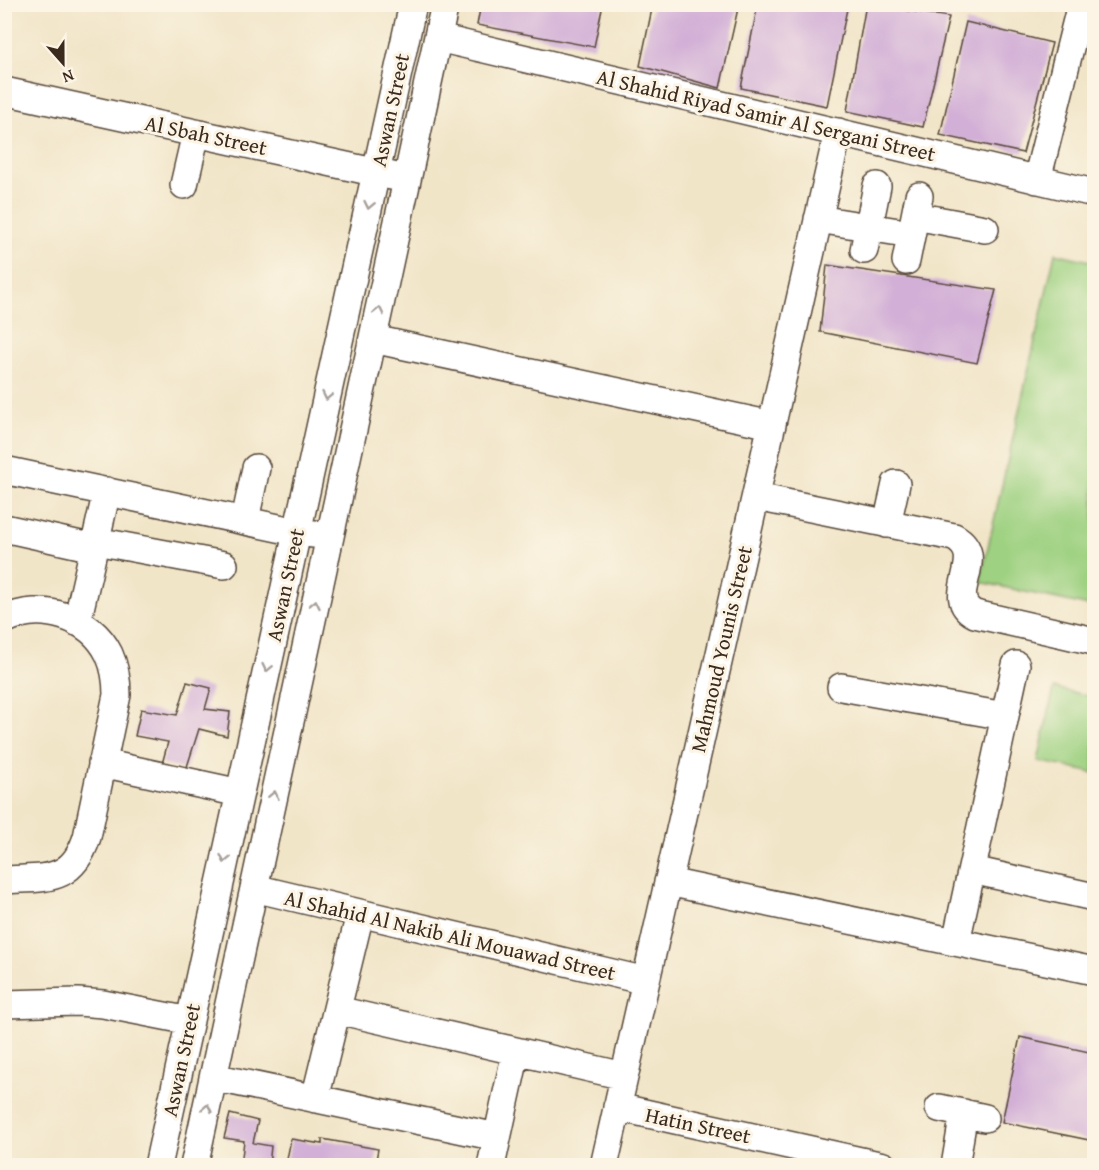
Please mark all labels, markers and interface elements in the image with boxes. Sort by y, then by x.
north arrow [33,33,93,93]
street label: Aswan Street [363,50,417,170]
street label: Al Shahid Riyad Samir Al Sergani Street [593,61,939,169]
text: N [59,64,78,90]
street label: Al Sbah Street [142,107,270,163]
one-way arrow [363,200,376,210]
one-way arrow [372,306,385,316]
one-way arrow [321,390,334,400]
street label: Aswan Street [258,525,312,645]
street label: Mahmoud Younis Street [682,542,760,755]
one-way arrow [308,599,321,609]
one-way arrow [261,663,274,673]
one-way arrow [267,790,280,800]
one-way arrow [220,853,233,863]
street label: Al Shahid Al Nakib Ali Mouawad Street [281,882,619,988]
street label: Aswan Street [154,1000,208,1120]
street label: Hatin Street [643,1099,754,1151]
one-way arrow [199,1104,212,1114]

